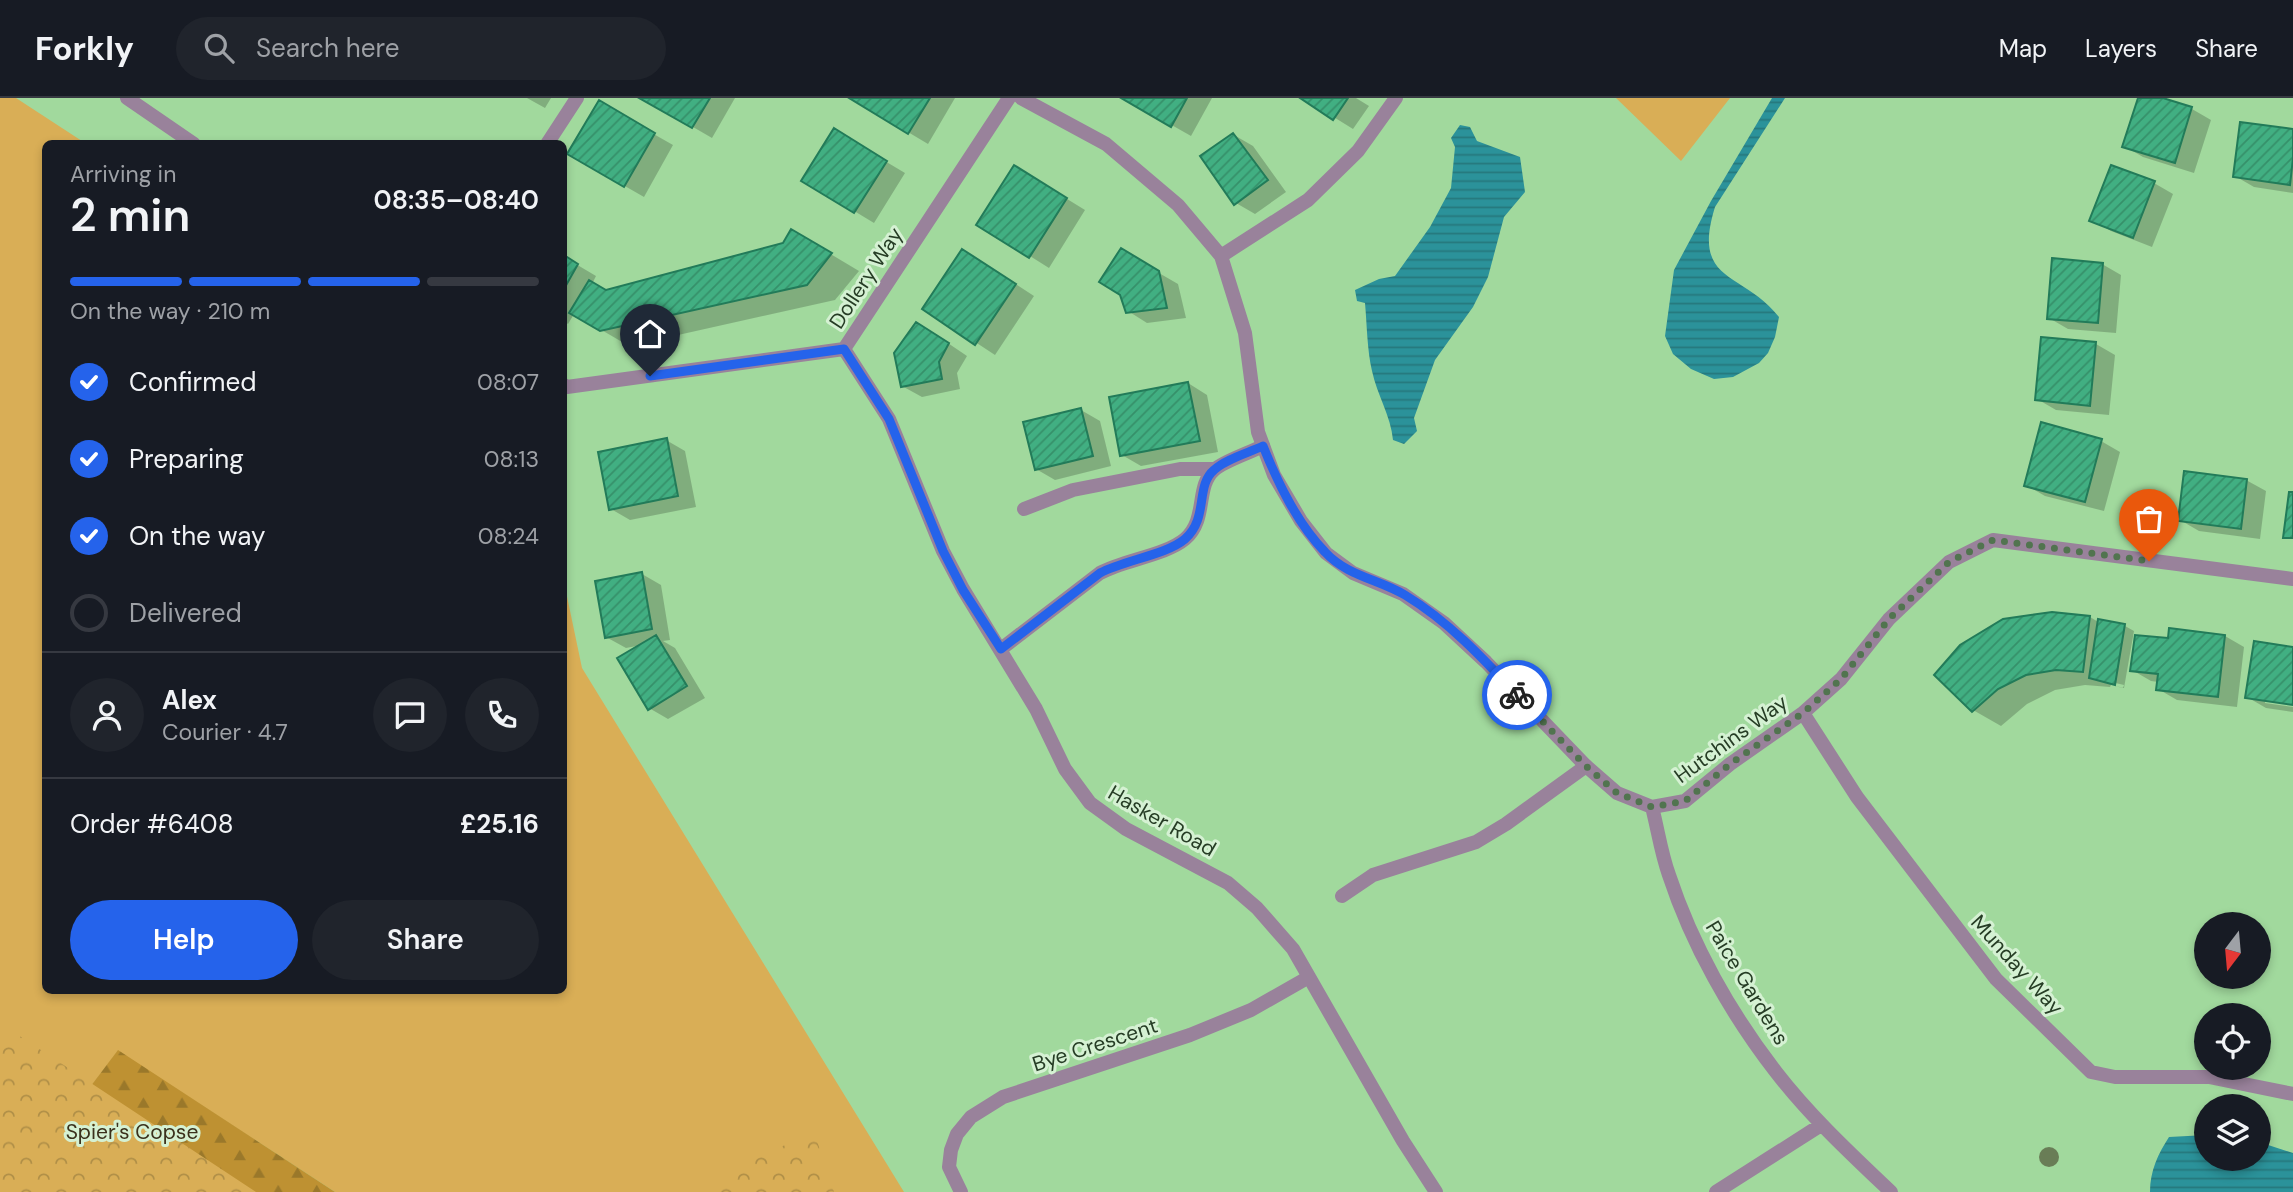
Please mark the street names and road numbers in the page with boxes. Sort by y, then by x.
street label: Dollery Way [823,222,909,334]
street label: Hutchins Way [1669,688,1794,790]
street label: Hasker Road [1103,779,1221,863]
street label: Munday Way [1965,909,2070,1021]
street label: Paice Gardens [1699,916,1795,1050]
street label: Bye Crescent [1029,1012,1161,1078]

